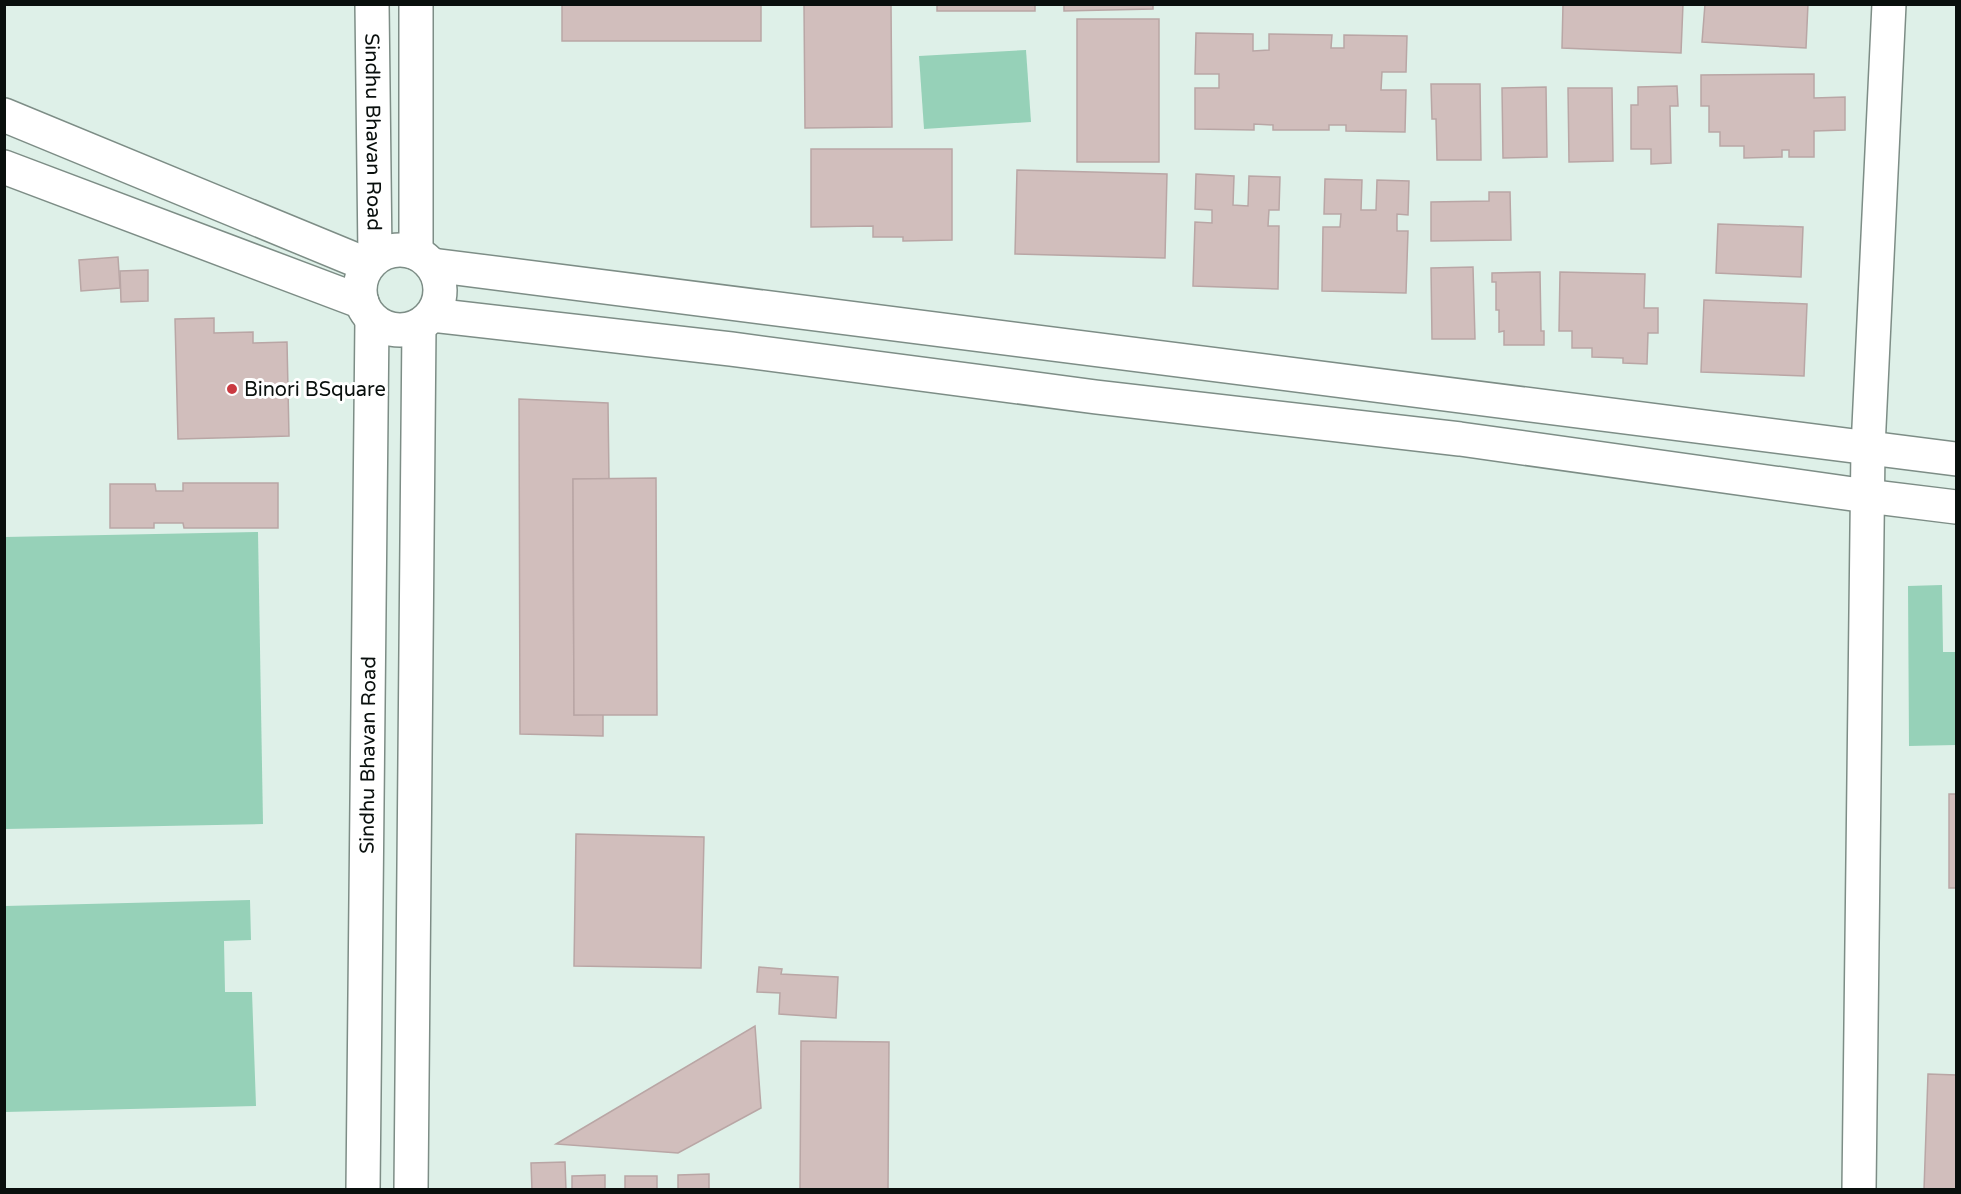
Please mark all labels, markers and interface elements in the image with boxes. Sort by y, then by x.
street label: Sindhu Bhavan Road [359,33,386,231]
place label: Binori BSquare [244,378,386,402]
marker: Binori BSquare [225,382,239,396]
street label: Sindhu Bhavan Road [355,656,382,854]

